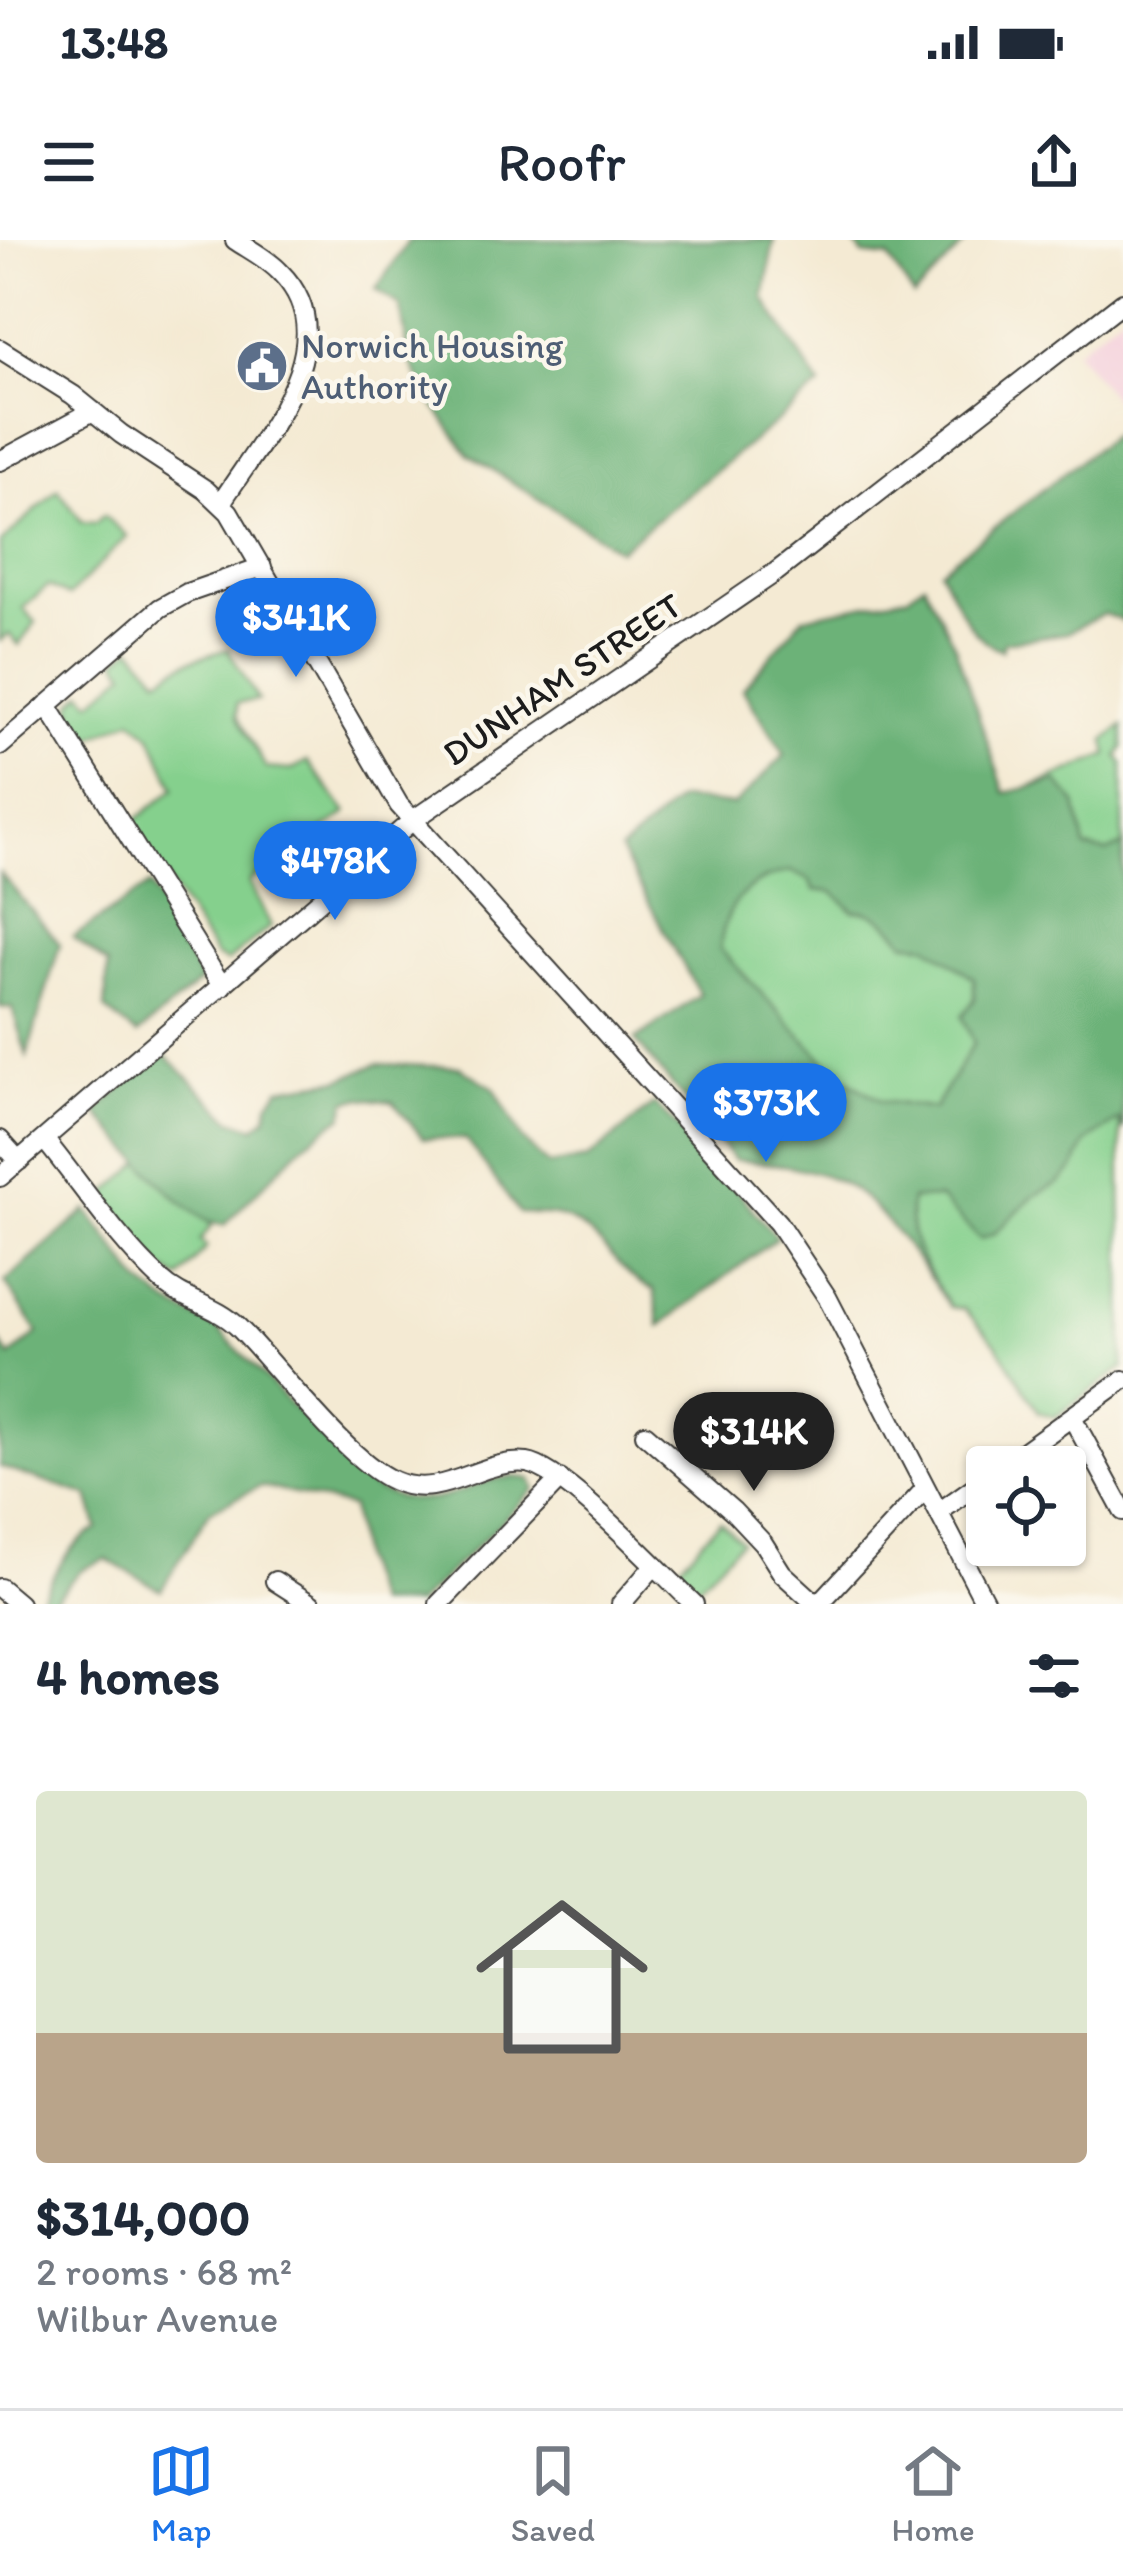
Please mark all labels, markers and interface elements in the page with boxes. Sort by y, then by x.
text: 13:48 [60,15,168,69]
icon: menu [36,129,102,195]
icon: share [1021,129,1087,195]
text: Roofr [497,130,626,195]
place label: Norwich Housing Authority [301,324,564,408]
public building icon: Norwich Housing Authority [234,338,290,394]
pin: $341K [212,578,380,680]
street label: DUNHAM STREET [435,583,689,775]
text: $341K [242,593,350,640]
pin: $478K [251,821,419,923]
text: $478K [281,836,389,883]
pin: $373K [682,1063,850,1165]
text: $373K [713,1078,819,1125]
pin: $314K [670,1392,838,1494]
text: $314K [700,1407,808,1454]
map controls [966,1446,1086,1566]
button: locate [966,1446,1086,1566]
icon: filters [1021,1643,1087,1709]
text: 4 homes [36,1646,220,1707]
icon: home [454,1869,670,2085]
text: $314,000 [36,2187,250,2248]
text: 2 rooms · 68 m² [36,2248,292,2295]
text: Wilbur Avenue [36,2295,278,2342]
tab: Map [148,2438,214,2549]
tab: Saved [511,2438,595,2549]
tab: Home [892,2438,975,2549]

